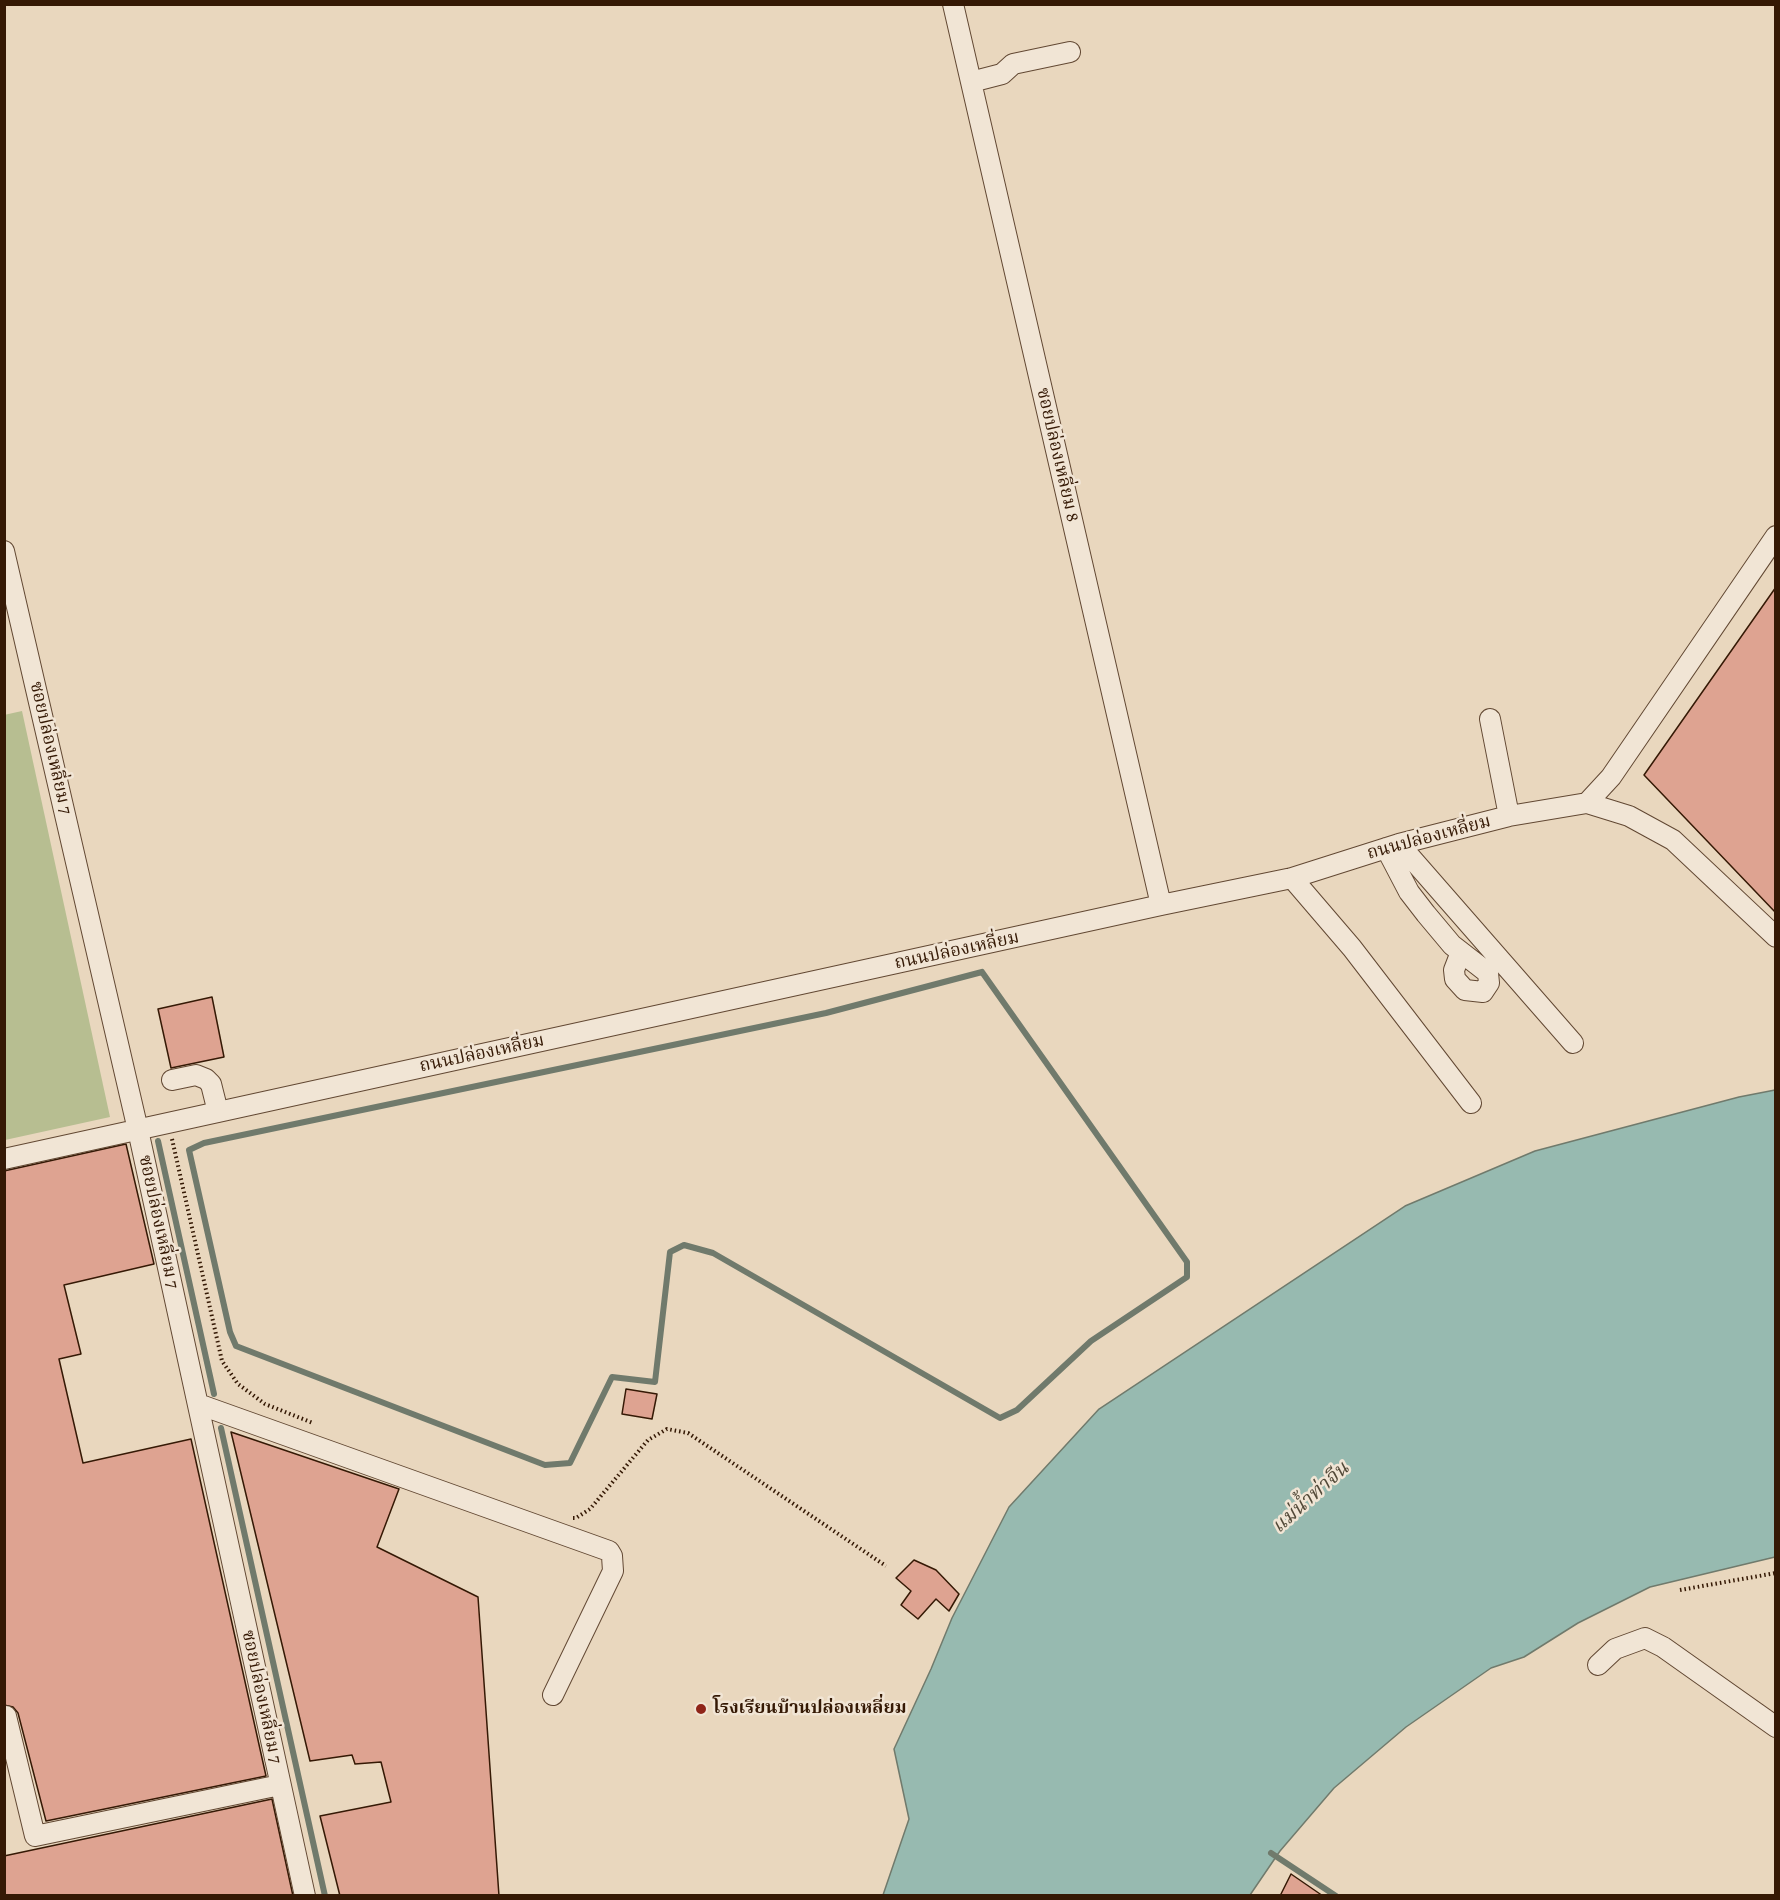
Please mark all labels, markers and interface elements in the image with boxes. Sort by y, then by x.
street label: ซอยปล่องเหลี่ยม 8 [1031,386,1083,524]
street label: ซอยปล่องเหลี่ยม 7 [24,679,76,817]
street label: ถนนปล่องเหลี่ยม [1365,811,1493,865]
street label: ถนนปล่องเหลี่ยม [893,927,1021,975]
street label: ถนนปล่องเหลี่ยม [418,1030,546,1078]
street label: ซอยปล่องเหลี่ยม 7 [133,1153,183,1291]
water label: แม่น้ำท่าจีน [1267,1457,1355,1539]
street label: ซอยปล่องเหลี่ยม 7 [236,1628,286,1766]
place label: โรงเรียนบ้านปล่องเหลี่ยม [713,1698,907,1720]
marker: โรงเรียนบ้านปล่องเหลี่ยม [694,1702,708,1716]

